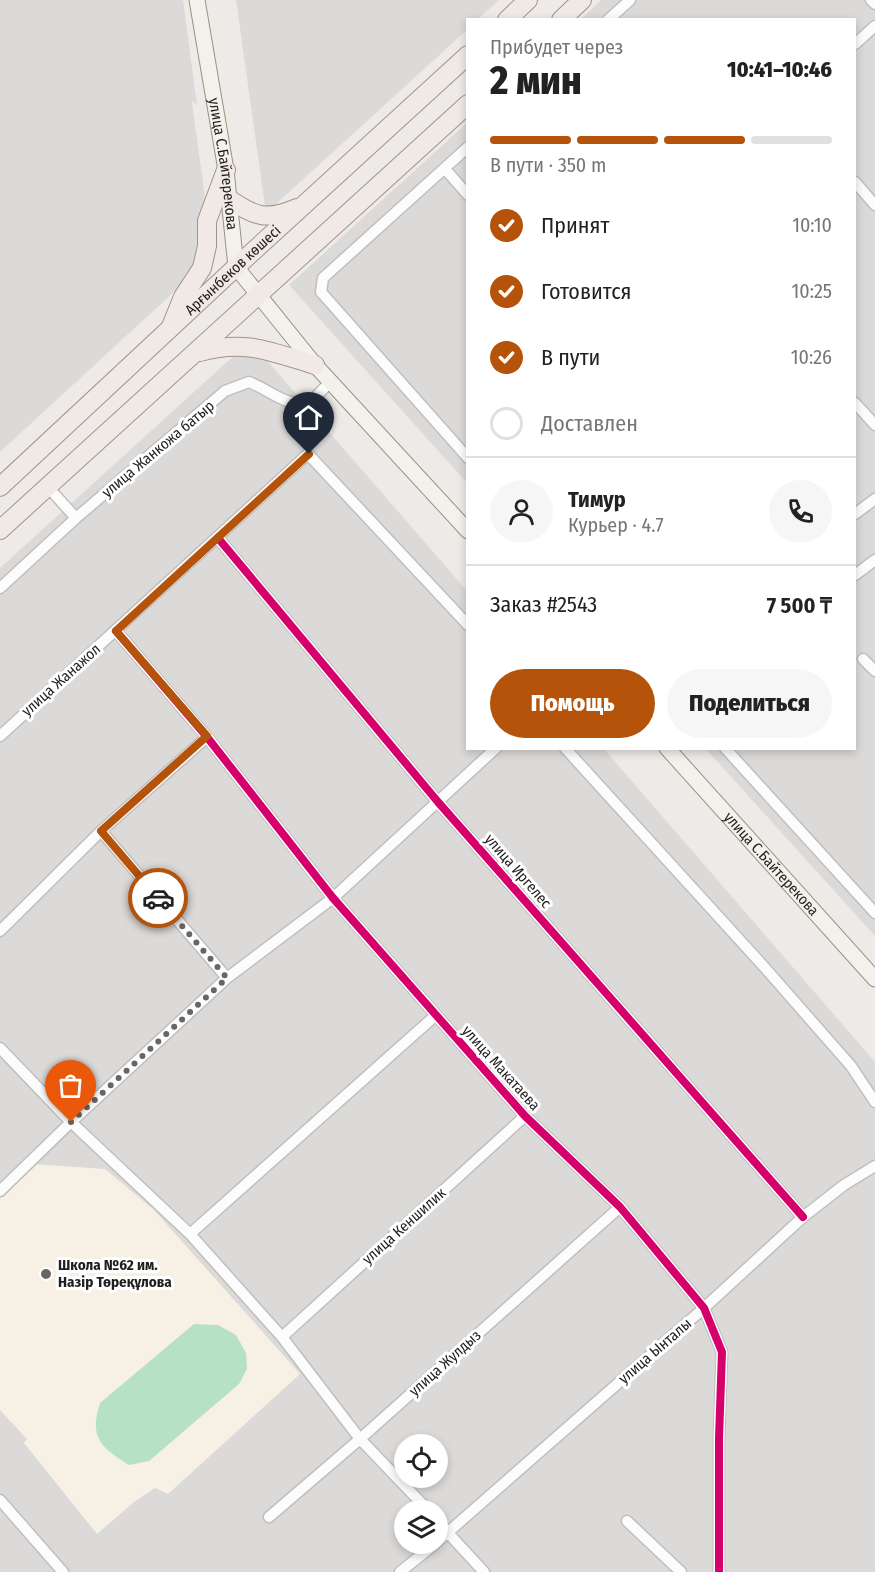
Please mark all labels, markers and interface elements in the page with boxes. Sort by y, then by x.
text: Прибудет через [490,35,623,59]
text: 10:41–10:46 [727,56,832,83]
text: 2 мин [490,58,582,104]
street label: улица С.Байтерекова [205,96,241,231]
text: В пути · 350 m [490,153,606,177]
icon: check [490,209,523,242]
text: Принят [541,212,609,239]
text: 10:10 [792,213,832,237]
street label: Арғынбеков көшесі [181,222,284,319]
icon: check [490,275,523,308]
text: Готовится [541,278,632,305]
text: 10:25 [792,279,832,303]
icon: check [490,341,523,374]
text: В пути [541,344,600,371]
text: 10:26 [791,345,832,369]
pin [283,392,334,454]
street label: улица Жанкожа батыр [98,397,218,501]
icon: home [292,401,325,434]
text: Доставлен [541,410,638,437]
button: person [490,480,553,543]
button: phone [769,480,832,543]
text: Тимур [568,486,626,513]
text: Курьер · 4.7 [568,513,664,537]
text: Заказ #2543 [490,591,597,618]
text: 7 500 ₸ [767,592,832,619]
street label: улица Жанажол [18,640,104,720]
button: Помощь [490,669,655,738]
button: Поделиться [667,669,832,738]
street label: улица С.Байтерекова [720,808,823,920]
street label: улица Иргелес [481,830,555,912]
courier [128,868,188,928]
icon: car [142,882,175,915]
street label: улица Макатаева [458,1022,544,1114]
pin [45,1060,96,1122]
icon: bag [54,1069,87,1102]
street label: улица Кеншилик [359,1184,449,1268]
place label: Школа №62 им. Назір Төреқұлова [58,1256,172,1291]
marker: Школа №62 им. Назір Төреқұлова [39,1267,53,1281]
street label: улица Ынталы [615,1314,695,1388]
street label: улица Жулдыз [405,1326,485,1400]
map controls [394,1434,448,1554]
button: locate [394,1434,448,1488]
button: layers [394,1500,448,1554]

